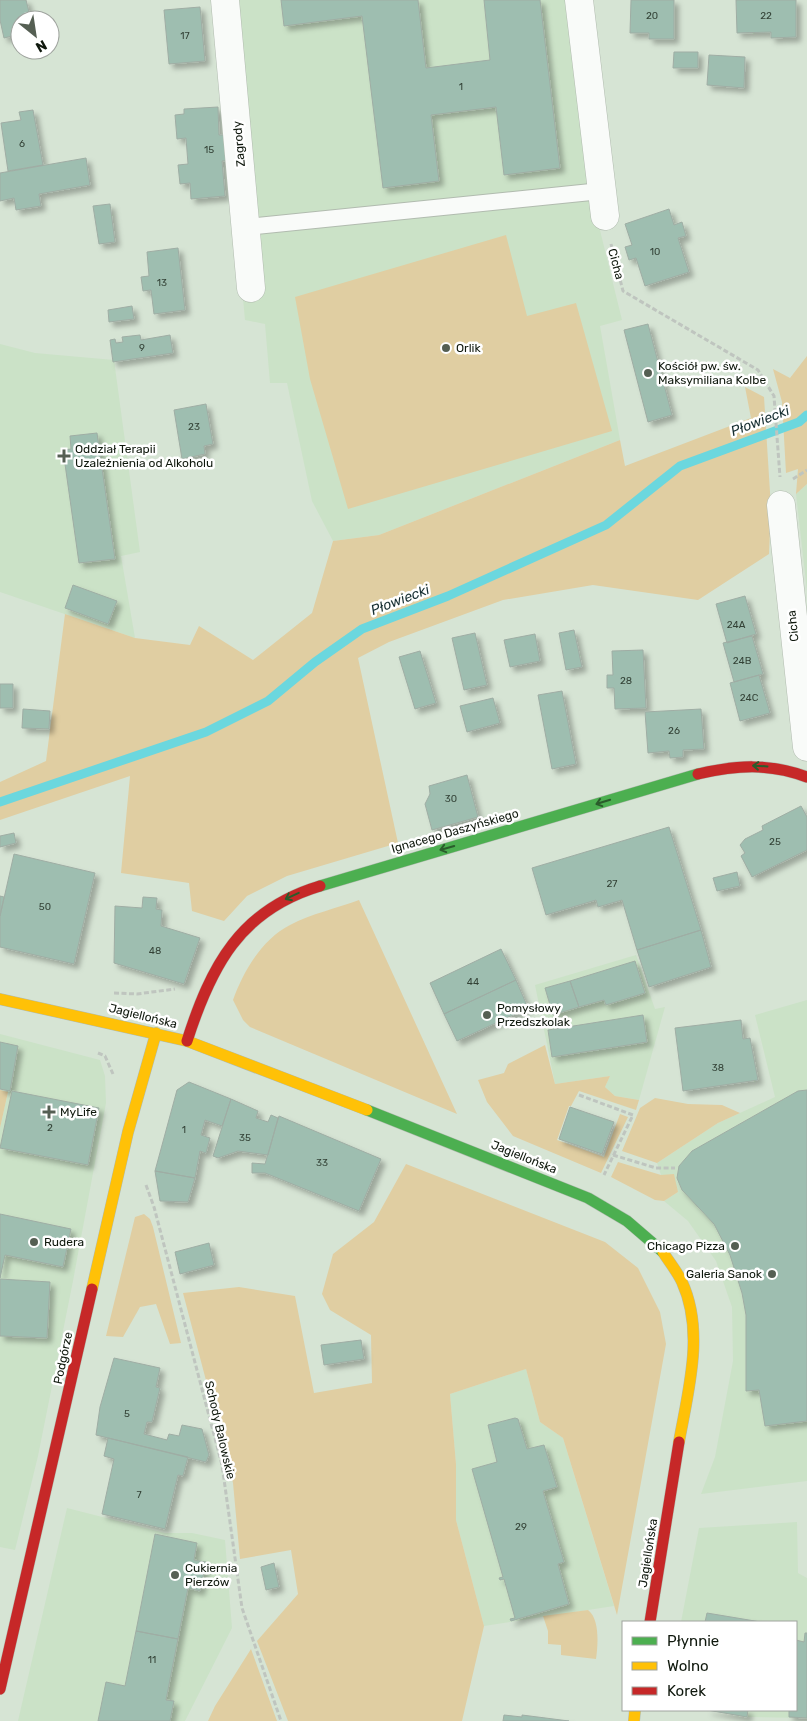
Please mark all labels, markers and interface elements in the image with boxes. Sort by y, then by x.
north arrow [10,10,60,60]
house number: 20 [646,10,658,22]
house number: 22 [760,10,772,22]
house number: 17 [180,30,190,42]
text: N [33,36,50,56]
house number: 1 [459,81,463,93]
street label: Zagrody [230,120,248,168]
house number: 6 [19,138,25,150]
house number: 15 [204,144,214,156]
house number: 10 [650,246,660,258]
street label: Cicha [605,247,627,281]
house number: 13 [157,277,167,289]
place label: Orlik [456,341,482,355]
house number: 9 [139,342,145,354]
marker: Orlik [440,342,452,354]
place label: Kościół pw. św. Maksymiliana Kolbe [658,359,766,387]
marker: Kościół pw. św. Maksymiliana Kolbe [642,367,654,379]
water label: Płowiecki [728,402,792,440]
house number: 23 [188,421,200,433]
place label: Oddział Terapii Uzależnienia od Alkoholu [75,442,213,470]
marker: Oddział Terapii Uzależnienia od Alkoholu [57,449,71,463]
water label: Płowiecki [368,581,432,619]
street label: Cicha [784,610,802,642]
house number: 24A [727,619,746,631]
house number: 24B [733,655,752,667]
house number: 28 [620,675,632,687]
house number: 24C [740,692,759,704]
house number: 26 [668,725,680,737]
one-way arrow [753,761,769,770]
house number: 30 [445,793,457,805]
one-way arrow [596,798,612,808]
street label: Ignacego Daszyńskiego [390,806,520,856]
house number: 25 [769,836,781,848]
one-way arrow [440,844,456,854]
house number: 27 [607,878,618,890]
one-way arrow [285,891,300,901]
house number: 50 [39,901,51,913]
house number: 48 [149,945,161,957]
house number: 44 [467,976,479,988]
street label: Jagiellońska [107,1001,179,1031]
place label: Pomysłowy Przedszkolak [497,1001,571,1029]
marker: Pomysłowy Przedszkolak [481,1009,493,1021]
house number: 38 [712,1062,724,1074]
marker: MyLife [42,1105,56,1119]
place label: MyLife [60,1105,97,1119]
house number: 2 [47,1122,53,1134]
house number: 1 [182,1124,186,1136]
house number: 35 [239,1132,251,1144]
street label: Jagiellońska [489,1137,559,1177]
house number: 33 [316,1157,328,1169]
place label: Rudera [44,1235,84,1249]
marker: Rudera [28,1236,40,1248]
place label: Chicago Pizza [647,1239,725,1253]
marker: Chicago Pizza [729,1240,741,1252]
place label: Galeria Sanok [686,1267,763,1281]
marker: Galeria Sanok [766,1268,778,1280]
street label: Podgórze [51,1330,75,1385]
street label: Schody Balowskie [202,1380,238,1481]
house number: 5 [124,1408,130,1420]
house number: 7 [136,1489,142,1501]
street label: Jagiellońska [636,1517,660,1589]
house number: 29 [515,1521,527,1533]
place label: Cukiernia Pierzów [185,1561,237,1589]
marker: Cukiernia Pierzów [169,1569,181,1581]
legend [622,1621,797,1711]
text: Płynnie [667,1632,719,1650]
house number: 11 [148,1654,156,1666]
text: Wolno [667,1657,709,1675]
text: Korek [667,1682,706,1700]

